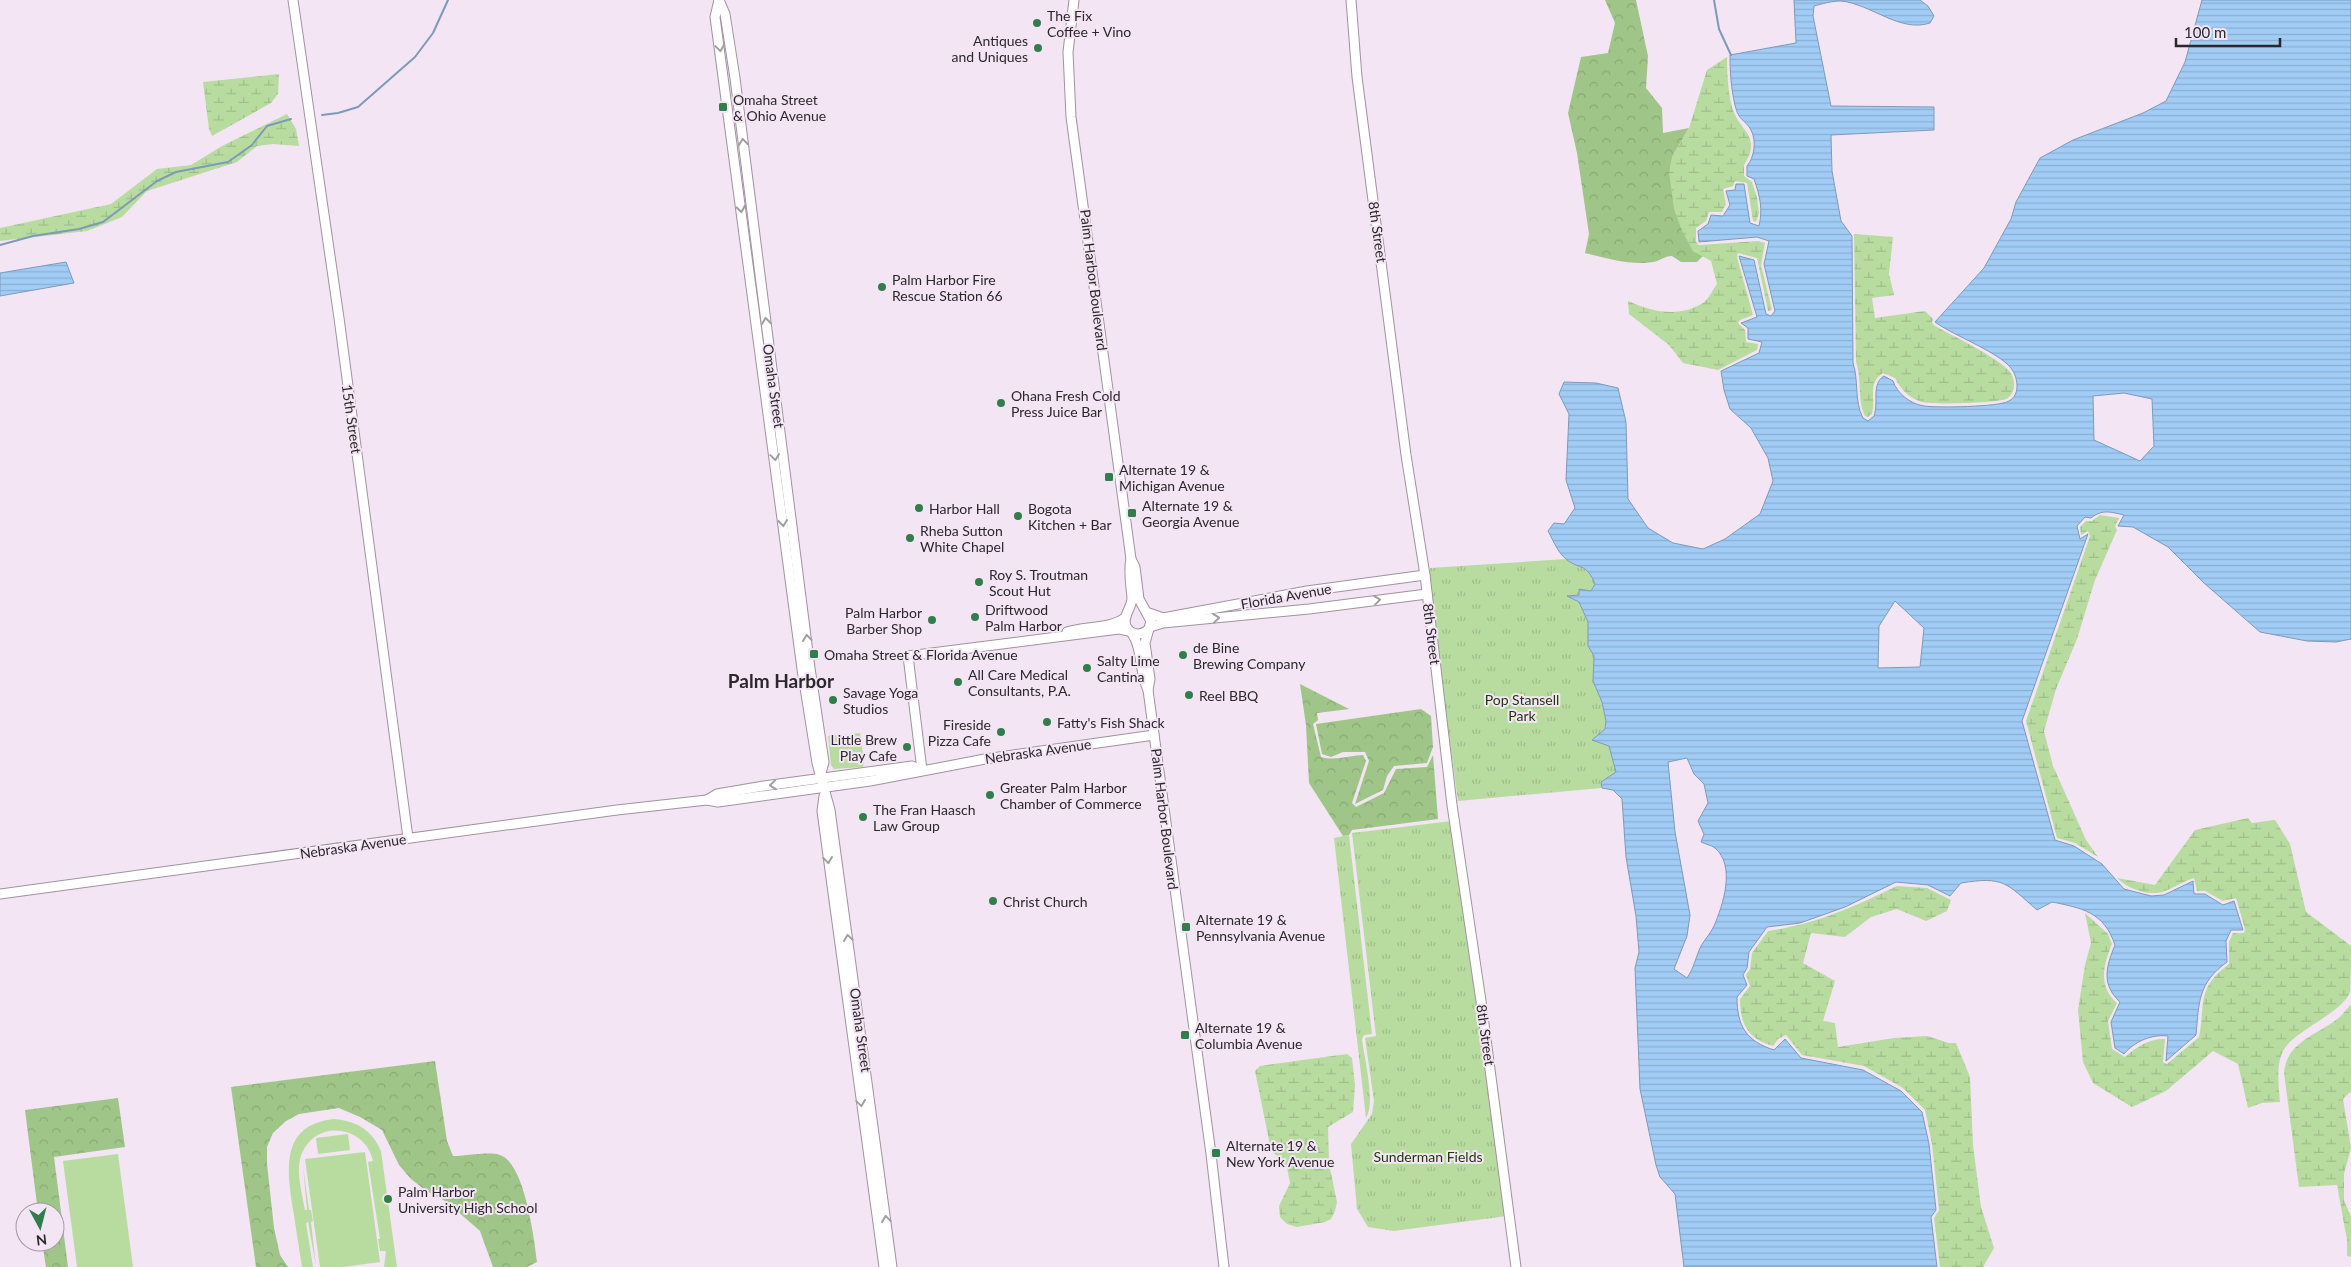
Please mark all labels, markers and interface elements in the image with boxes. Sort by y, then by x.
place label: The Fix Coffee + Vino [1047,7,1131,40]
scale bar [2176,15,2280,47]
marker: The Fix Coffee + Vino [1031,17,1043,29]
text: 100 m [2184,23,2226,41]
place label: Antiques and Uniques [951,32,1028,65]
marker: Antiques and Uniques [1032,42,1044,54]
one-way arrow [714,44,724,52]
place label: Omaha Street & Ohio Avenue [733,91,826,124]
marker: Omaha Street & Ohio Avenue [717,101,729,113]
one-way arrow [738,138,749,146]
street label: 8th Street [1365,200,1391,264]
one-way arrow [735,205,746,213]
street label: Palm Harbor Boulevard [1077,208,1111,352]
place label: Palm Harbor Fire Rescue Station 66 [892,271,1003,304]
marker: Palm Harbor Fire Rescue Station 66 [876,281,888,293]
one-way arrow [761,316,772,324]
street label: Omaha Street [760,343,788,429]
street label: 15th Street [339,383,365,455]
place label: Ohana Fresh Cold Press Juice Bar [1011,387,1120,420]
marker: Ohana Fresh Cold Press Juice Bar [995,397,1007,409]
one-way arrow [769,452,779,461]
place label: Alternate 19 & Michigan Avenue [1119,461,1225,494]
marker: Alternate 19 & Michigan Avenue [1103,471,1115,483]
place label: Alternate 19 & Georgia Avenue [1142,497,1239,530]
place label: Harbor Hall [929,500,1000,517]
place label: Bogota Kitchen + Bar [1028,500,1112,533]
marker: Harbor Hall [913,502,925,514]
marker: Alternate 19 & Georgia Avenue [1126,507,1138,519]
marker: Bogota Kitchen + Bar [1012,510,1024,522]
one-way arrow [777,519,788,527]
place label: Rheba Sutton White Chapel [920,522,1004,555]
marker: Rheba Sutton White Chapel [904,532,916,544]
place label: Roy S. Troutman Scout Hut [989,566,1088,599]
marker: Roy S. Troutman Scout Hut [973,576,985,588]
street label: Florida Avenue [1239,580,1333,612]
one-way arrow [1373,596,1381,606]
place label: Driftwood Palm Harbor [985,601,1062,634]
street label: 8th Street [1420,602,1444,666]
place label: Palm Harbor Barber Shop [845,604,922,637]
marker: Driftwood Palm Harbor [969,611,981,623]
one-way arrow [1212,613,1220,624]
marker: Palm Harbor Barber Shop [926,614,938,626]
one-way arrow [802,634,812,643]
place label: de Bine Brewing Company [1193,639,1306,672]
place label: Omaha Street & Florida Avenue [824,646,1018,663]
marker: Omaha Street & Florida Avenue [808,648,820,660]
marker: de Bine Brewing Company [1177,649,1189,661]
place label: Salty Lime Cantina [1097,652,1160,685]
marker: Salty Lime Cantina [1081,662,1093,674]
place label: All Care Medical Consultants, P.A. [968,666,1071,699]
district label: Palm Harbor [728,669,835,692]
marker: All Care Medical Consultants, P.A. [952,676,964,688]
place label: Savage Yoga Studios [843,684,918,717]
place label: Reel BBQ [1199,687,1259,704]
marker: Reel BBQ [1183,689,1195,701]
park label: Pop Stansell Park [1485,691,1559,724]
marker: Savage Yoga Studios [827,694,839,706]
place label: Fatty's Fish Shack [1057,714,1166,731]
place label: Fireside Pizza Cafe [928,716,991,749]
marker: Fatty's Fish Shack [1041,716,1053,728]
marker: Fireside Pizza Cafe [995,726,1007,738]
place label: Little Brew Play Cafe [831,731,897,764]
street label: Nebraska Avenue [984,735,1092,767]
marker: Little Brew Play Cafe [901,741,913,753]
street label: Palm Harbor Boulevard [1148,747,1182,891]
one-way arrow [769,779,777,790]
place label: Greater Palm Harbor Chamber of Commerce [1000,779,1142,812]
marker: Greater Palm Harbor Chamber of Commerce [984,789,996,801]
place label: The Fran Haasch Law Group [873,801,976,834]
marker: The Fran Haasch Law Group [857,811,869,823]
street label: Nebraska Avenue [299,830,407,862]
one-way arrow [823,856,833,865]
place label: Christ Church [1003,893,1088,910]
marker: Christ Church [987,895,999,907]
place label: Alternate 19 & Pennsylvania Avenue [1196,911,1325,944]
marker: Alternate 19 & Pennsylvania Avenue [1180,921,1192,933]
one-way arrow [843,933,854,941]
street label: Omaha Street [847,987,875,1073]
street label: 8th Street [1473,1003,1499,1067]
place label: Alternate 19 & Columbia Avenue [1195,1019,1302,1052]
marker: Alternate 19 & Columbia Avenue [1179,1029,1191,1041]
one-way arrow [855,1099,865,1107]
place label: Alternate 19 & New York Avenue [1226,1137,1334,1170]
marker: Alternate 19 & New York Avenue [1210,1147,1222,1159]
park label: Sunderman Fields [1373,1148,1483,1165]
place label: Palm Harbor University High School [398,1183,537,1216]
marker: Palm Harbor University High School [382,1193,394,1205]
north arrow [15,1202,65,1252]
one-way arrow [881,1214,892,1222]
text: N [35,1231,48,1249]

